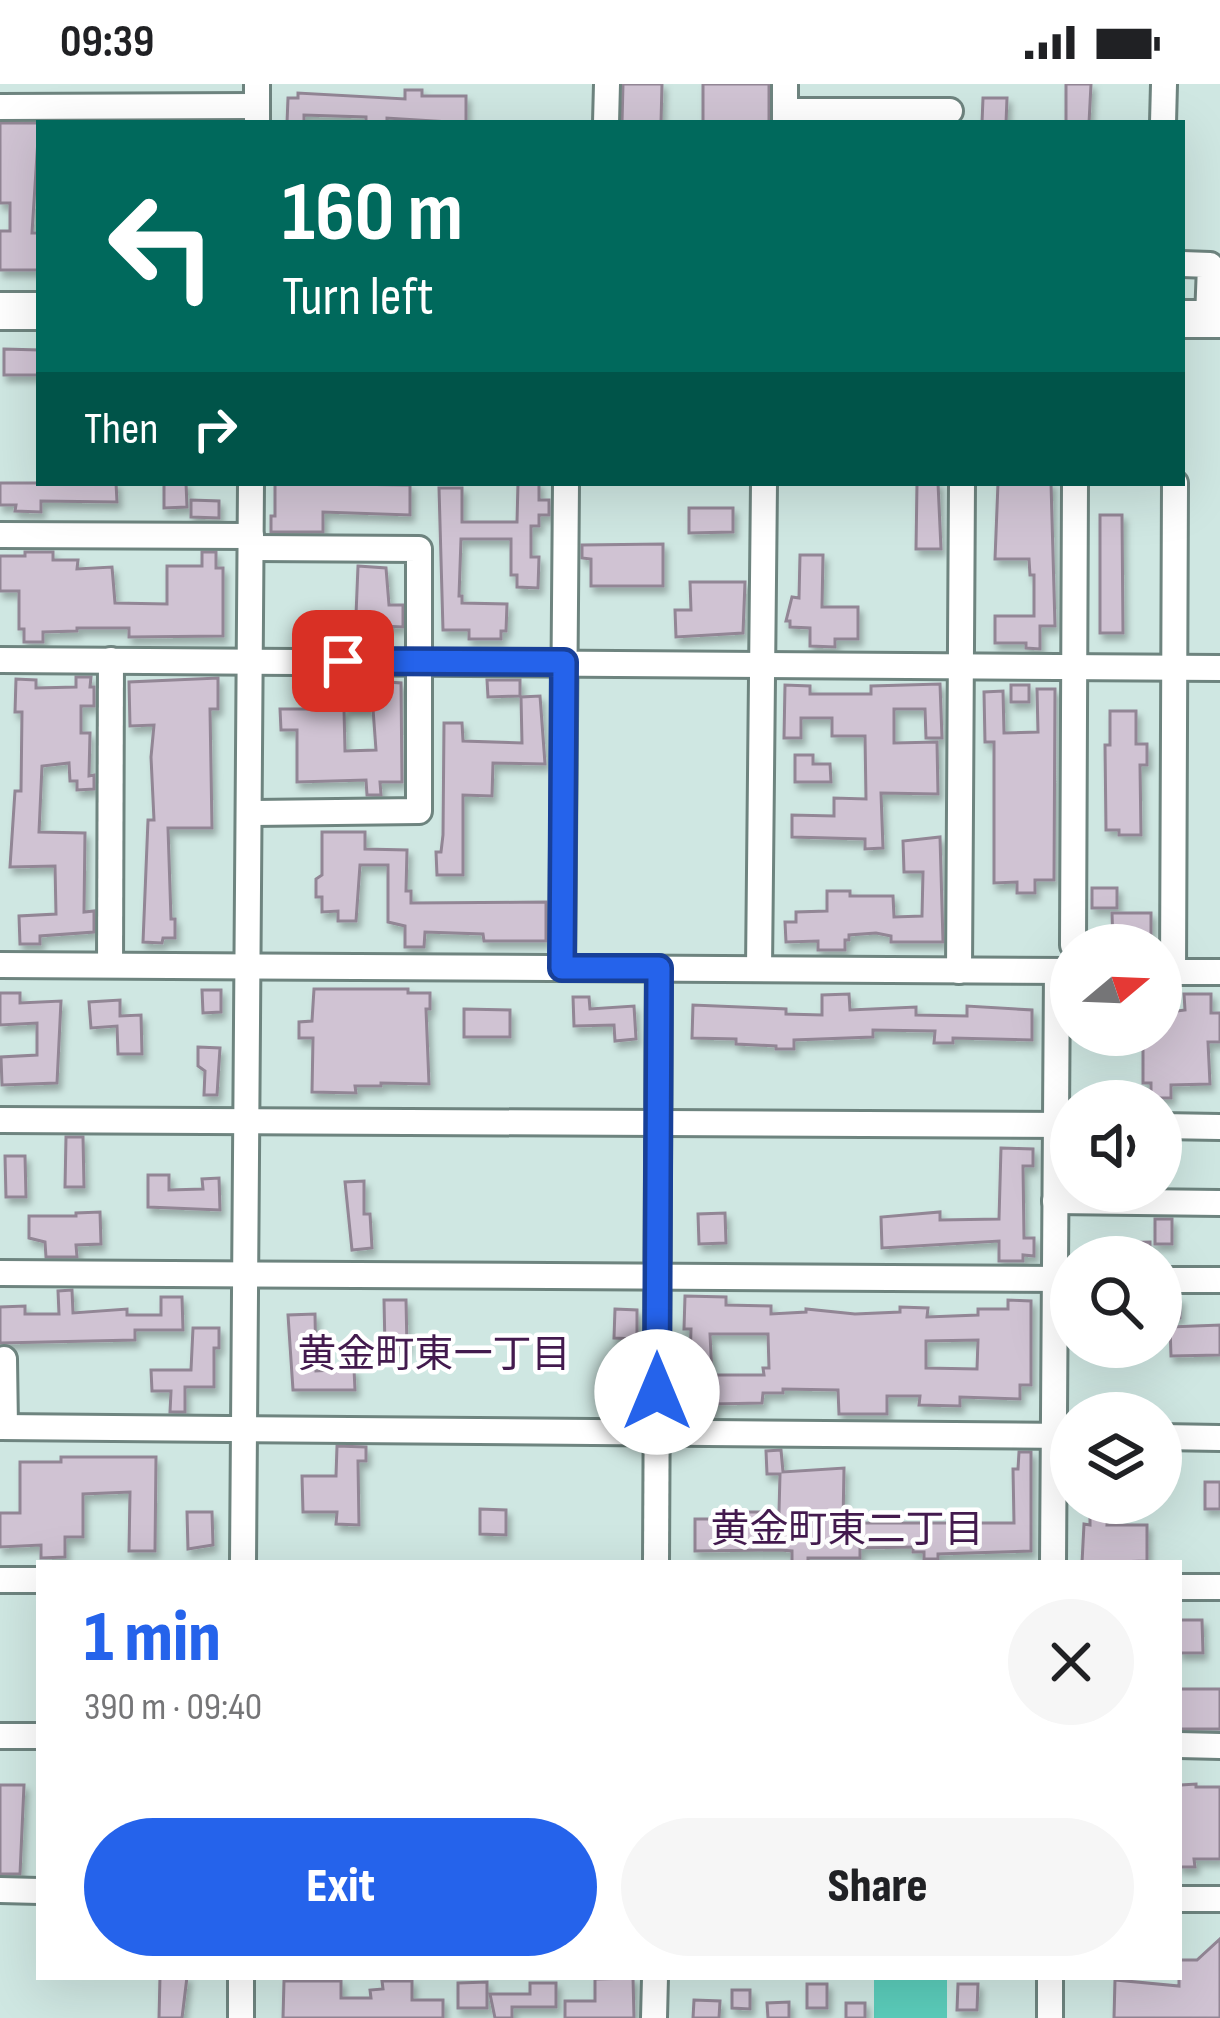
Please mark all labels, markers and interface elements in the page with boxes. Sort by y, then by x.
text: 09:39 [60,15,154,70]
text: 160 m [282,163,463,264]
icon: left [84,168,240,324]
text: Turn left [282,265,434,330]
icon: right [182,396,248,462]
text: Then [84,402,158,457]
pin [292,610,394,712]
icon: arrive [310,628,376,694]
north arrow [1050,924,1182,1056]
map controls [1050,924,1182,1524]
button: sound [1050,1080,1182,1212]
button: search [1050,1236,1182,1368]
position arrow [594,1329,720,1455]
district label: 黄金町東一丁目 [297,1332,571,1379]
button: layers [1050,1392,1182,1524]
district label: 黄金町東二丁目 [710,1507,984,1554]
text: 1 min [84,1595,221,1682]
button: close [1008,1599,1134,1725]
text: 390 m · 09:40 [84,1684,262,1731]
button: Exit [84,1818,597,1956]
button: Share [621,1818,1134,1956]

